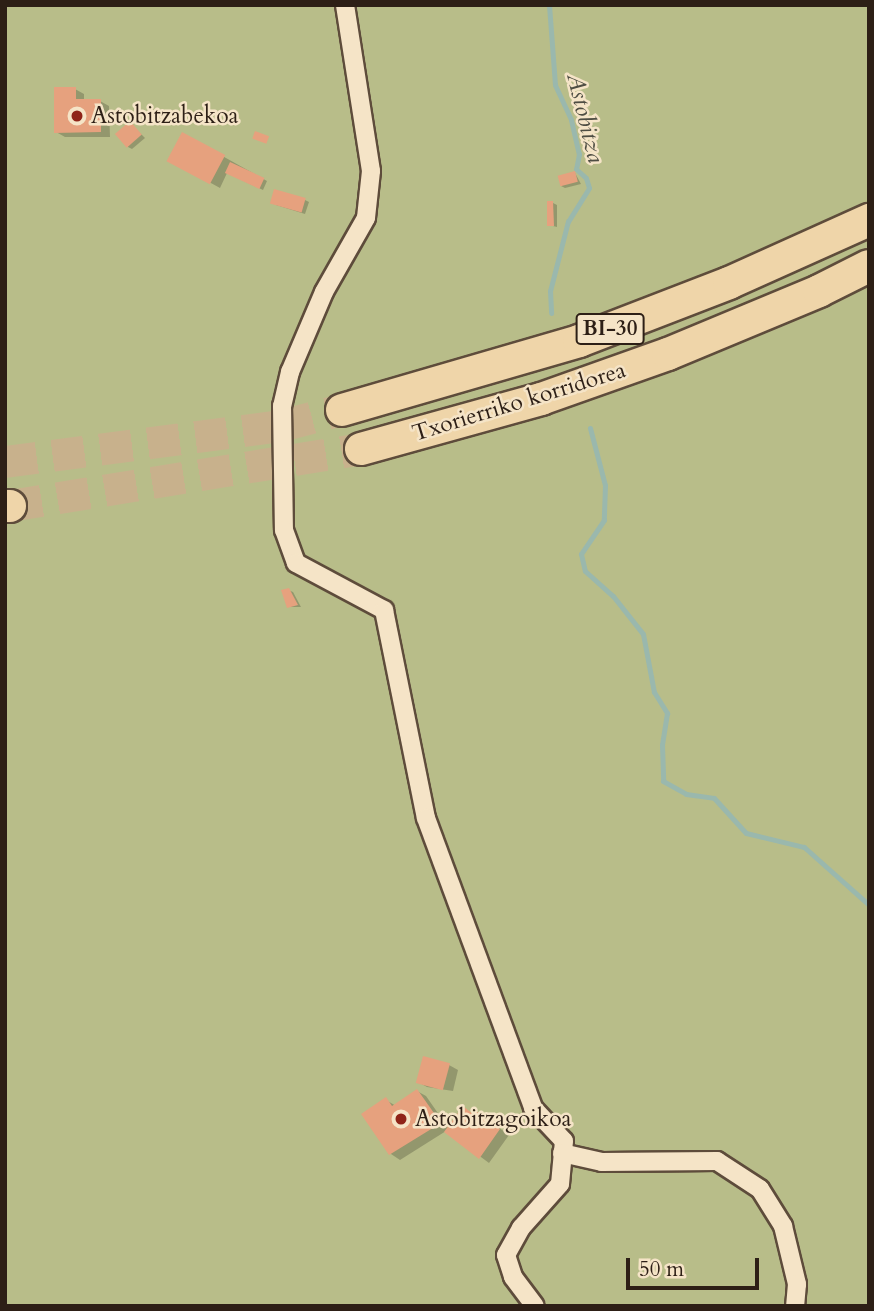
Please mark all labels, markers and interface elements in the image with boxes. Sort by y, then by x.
water label: Astobitza [560,70,610,166]
place label: Astobitzabekoa [91,102,239,130]
marker: Astobitzabekoa [69,108,85,124]
road number: BI-30 [575,312,645,346]
street label: Txorierriko korridorea [409,356,629,448]
place label: Astobitzagoikoa [415,1105,572,1133]
marker: Astobitzagoikoa [393,1111,409,1127]
scale bar [629,1244,762,1288]
text: 50 m [639,1255,684,1284]

